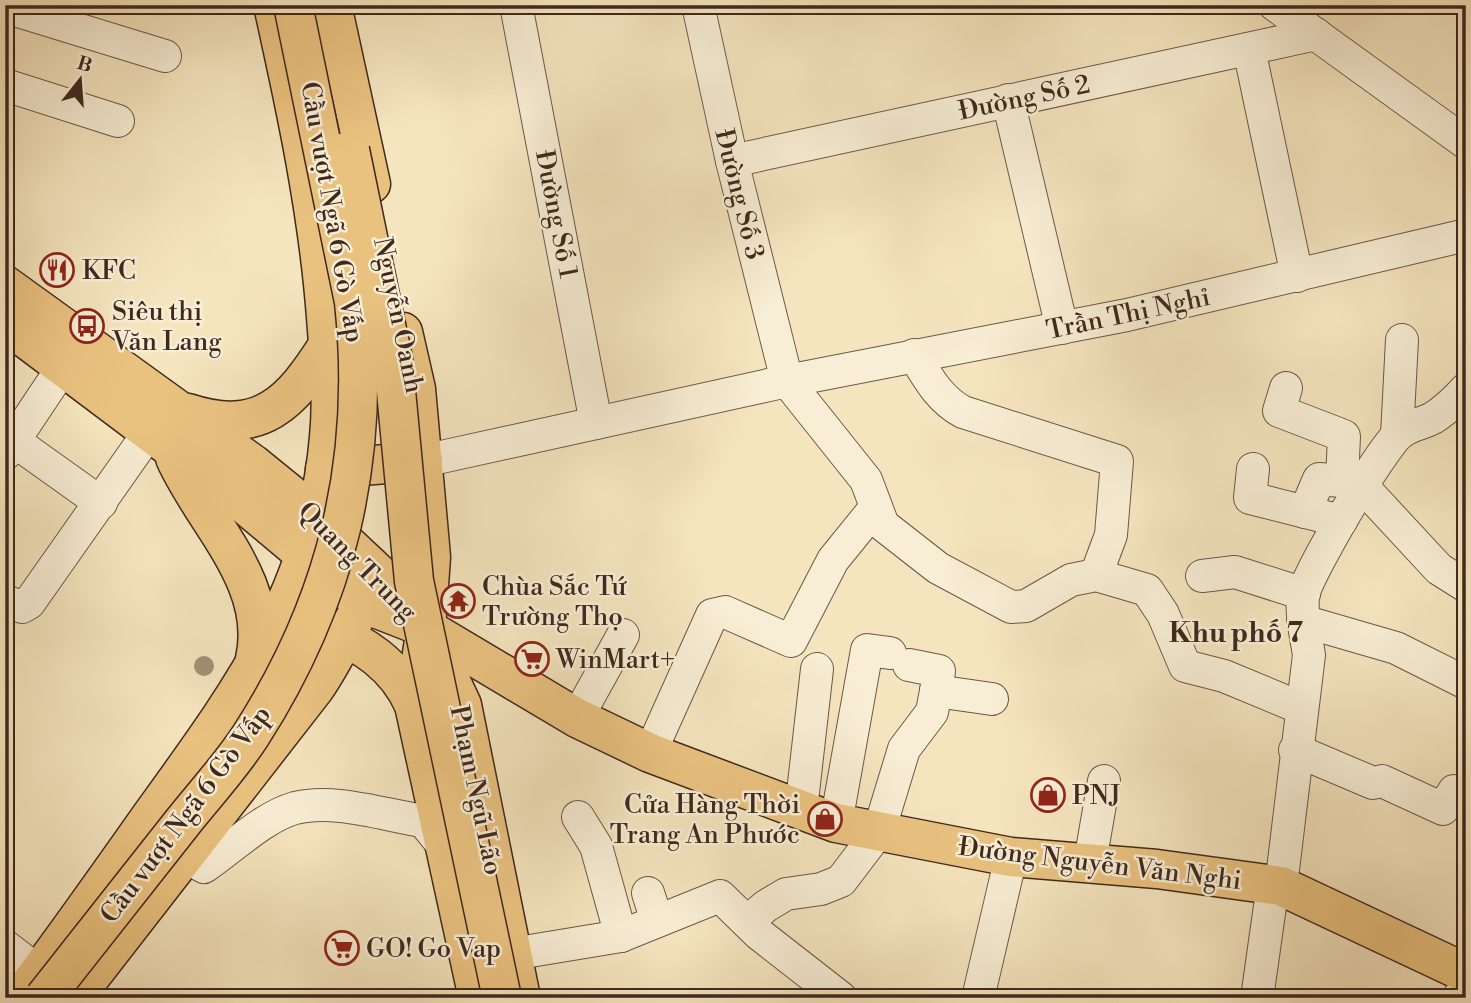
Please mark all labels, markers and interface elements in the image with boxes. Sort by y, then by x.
north arrow [46,46,116,116]
text: B [74,51,95,78]
street label: Đường Số 2 [956,68,1093,128]
street label: Cầu vượt Ngã 6 Gò Vấp [293,79,371,345]
street label: Đường Số 3 [707,126,771,263]
street label: Đường Số 1 [528,147,584,281]
street label: Nguyễn Oanh [366,234,430,396]
restaurant icon: KFC [38,251,76,289]
place label: KFC [82,255,136,287]
street label: Trần Thị Nghỉ [1043,281,1213,347]
place label: Siêu thị Văn Lang [111,296,222,358]
bus stop icon: Siêu thị Văn Lang [68,307,106,345]
street label: Quang Trung [291,495,424,628]
place label: Chùa Sắc Tứ Trường Thọ [482,571,627,633]
temple icon: Chùa Sắc Tứ Trường Thọ [439,582,477,620]
district label: Khu phố 7 [1169,616,1304,651]
supermarket icon: WinMart+ [513,640,551,678]
place label: WinMart+ [555,644,675,676]
street label: Cầu vượt Ngã 6 Gò Vấp [94,700,278,930]
street label: Phạm Ngũ Lão [442,702,510,878]
shop icon: PNJ [1029,776,1067,814]
place label: PNJ [1072,780,1121,812]
place label: Cửa Hàng Thời Trang An Phước [610,789,800,851]
shop icon: Cửa Hàng Thời Trang An Phước [806,800,844,838]
street label: Đường Nguyễn Văn Nghi [956,831,1243,897]
supermarket icon: GO! Go Vap [323,929,361,967]
place label: GO! Go Vap [366,933,501,965]

